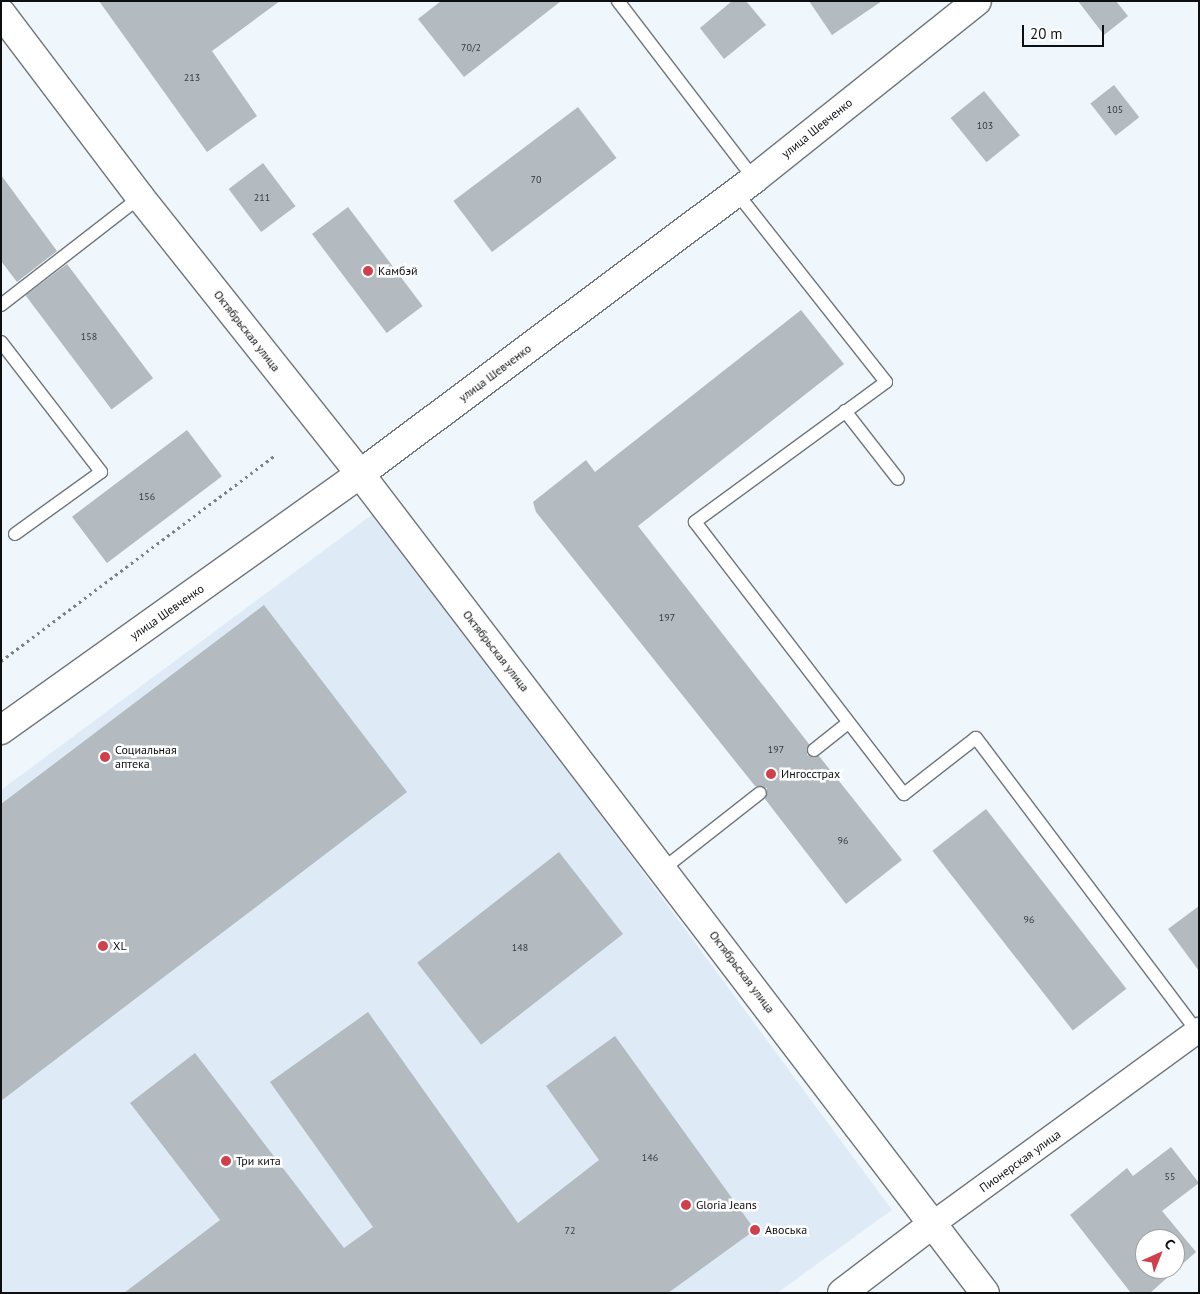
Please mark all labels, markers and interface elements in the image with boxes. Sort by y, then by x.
scale bar [1025,15,1108,47]
text: 20 m [1030,24,1063,43]
house number: 70/2 [461,42,481,54]
house number: 213 [184,72,200,84]
street label: улица Шевченко [779,95,855,161]
house number: 105 [1107,104,1123,116]
house number: 103 [977,120,993,132]
house number: 70 [531,174,541,186]
house number: 211 [254,192,270,204]
place label: Камбэй [378,264,418,278]
marker: Камбэй [362,265,374,277]
street label: Октябрьская улица [211,287,283,375]
house number: 158 [81,331,97,343]
street label: улица Шевченко [456,341,534,405]
house number: 156 [139,491,155,503]
street label: улица Шевченко [127,581,207,643]
street label: Октябрьская улица [460,607,532,695]
house number: 197 [659,612,675,624]
place label: Социальная аптека [115,743,177,771]
house number: 197 [768,744,784,756]
marker: Социальная аптека [99,751,111,763]
place label: Ингосстрах [781,767,840,781]
marker: Ингосстрах [765,768,777,780]
house number: 96 [838,835,848,847]
house number: 96 [1024,914,1034,926]
street label: Октябрьская улица [706,928,778,1016]
place label: XL [113,939,127,953]
marker: XL [97,940,109,952]
house number: 148 [512,942,528,954]
street label: Пионерская улица [977,1127,1063,1195]
house number: 146 [642,1152,658,1164]
place label: Три кита [236,1154,281,1168]
marker: Три кита [220,1155,232,1167]
house number: 55 [1165,1171,1175,1183]
place label: Gloria Jeans [696,1198,757,1212]
marker: Gloria Jeans [680,1199,692,1211]
place label: Авоська [765,1223,807,1237]
marker: Авоська [749,1224,761,1236]
house number: 72 [565,1225,575,1237]
north arrow [1135,1229,1185,1279]
text: С [1161,1235,1179,1253]

